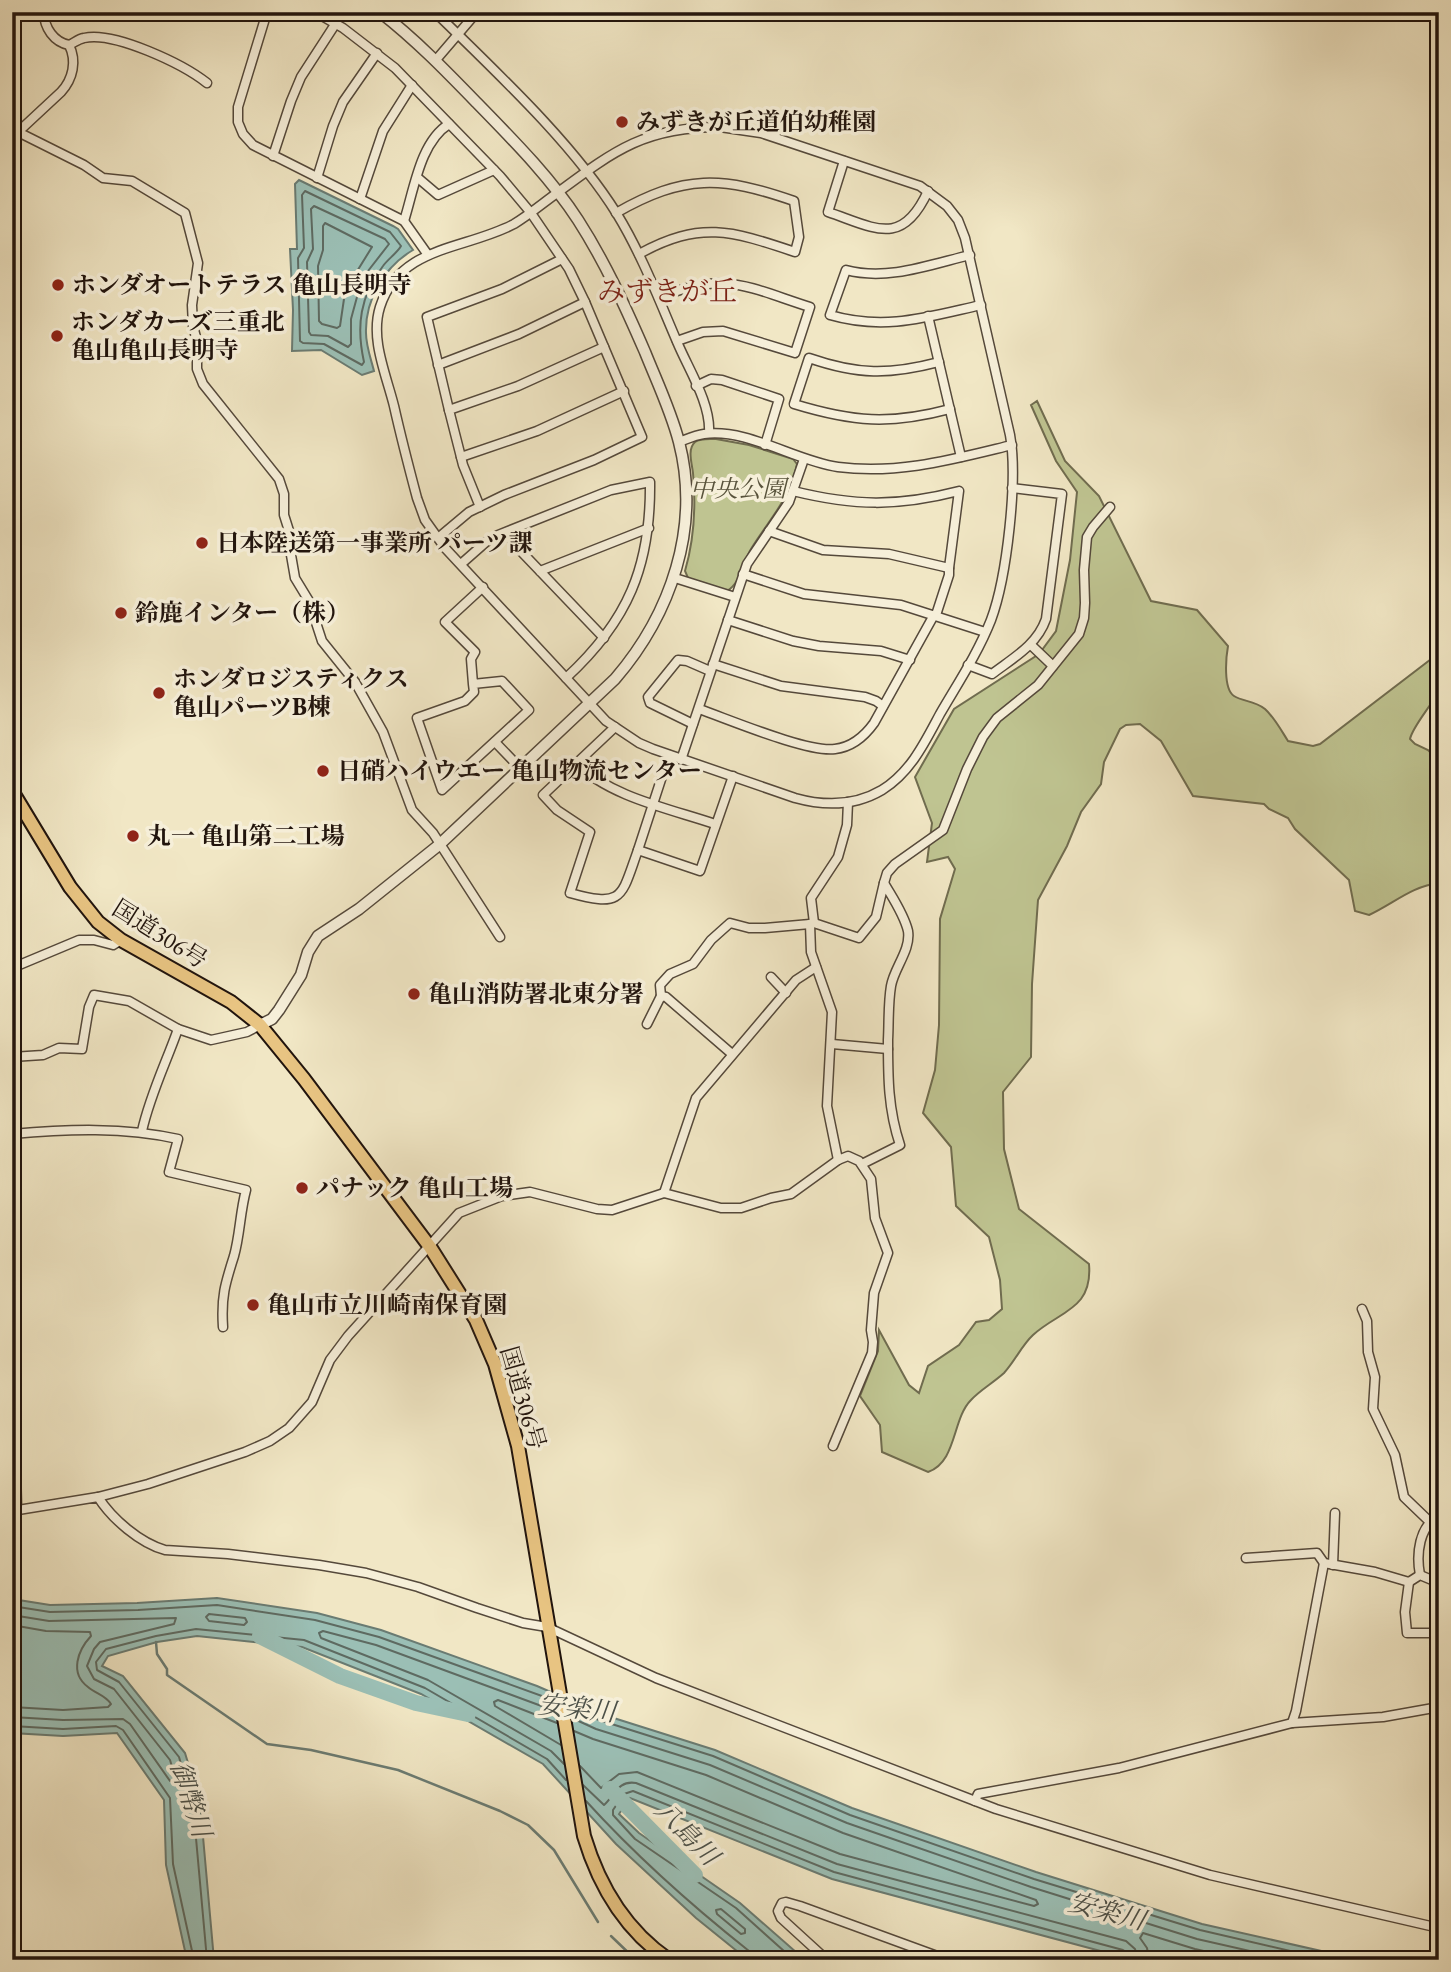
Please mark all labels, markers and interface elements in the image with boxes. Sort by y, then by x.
place label: みずきが丘道伯幼稚園 [636,106,876,137]
marker: みずきが丘道伯幼稚園 [614,114,630,130]
place label: ホンダオートテラス 亀山長明寺 [72,269,412,300]
district label: みずきが丘 [597,273,737,309]
marker: ホンダオートテラス 亀山長明寺 [50,277,66,293]
place label: ホンダカーズ三重北 亀山亀山長明寺 [71,306,285,365]
marker: ホンダカーズ三重北 亀山亀山長明寺 [49,328,65,344]
park label: 中央公園 [690,473,790,504]
place label: 日本陸送第一事業所 パーツ課 [216,527,533,558]
marker: 日本陸送第一事業所 パーツ課 [194,535,210,551]
place label: 鈴鹿インター（株） [135,597,350,628]
marker: 鈴鹿インター（株） [113,605,129,621]
place label: ホンダロジスティクス 亀山パーツB棟 [173,663,409,722]
marker: ホンダロジスティクス 亀山パーツB棟 [151,685,167,701]
place label: 日硝ハイウエー 亀山物流センター [337,755,702,786]
marker: 日硝ハイウエー 亀山物流センター [315,763,331,779]
place label: 丸一 亀山第二工場 [147,820,345,851]
marker: 丸一 亀山第二工場 [125,828,141,844]
street label: 国道306号 [107,892,214,975]
place label: 亀山消防署北東分署 [428,978,644,1009]
marker: 亀山消防署北東分署 [406,986,422,1002]
place label: パナック 亀山工場 [316,1172,513,1203]
marker: パナック 亀山工場 [294,1180,310,1196]
place label: 亀山市立川崎南保育園 [267,1289,507,1320]
marker: 亀山市立川崎南保育園 [245,1297,261,1313]
street label: 国道306号 [494,1342,553,1453]
water label: 安楽川 [536,1687,621,1729]
water label: 御幣川 [163,1757,220,1844]
water label: 八島川 [647,1793,729,1875]
water label: 安楽川 [1065,1884,1152,1938]

